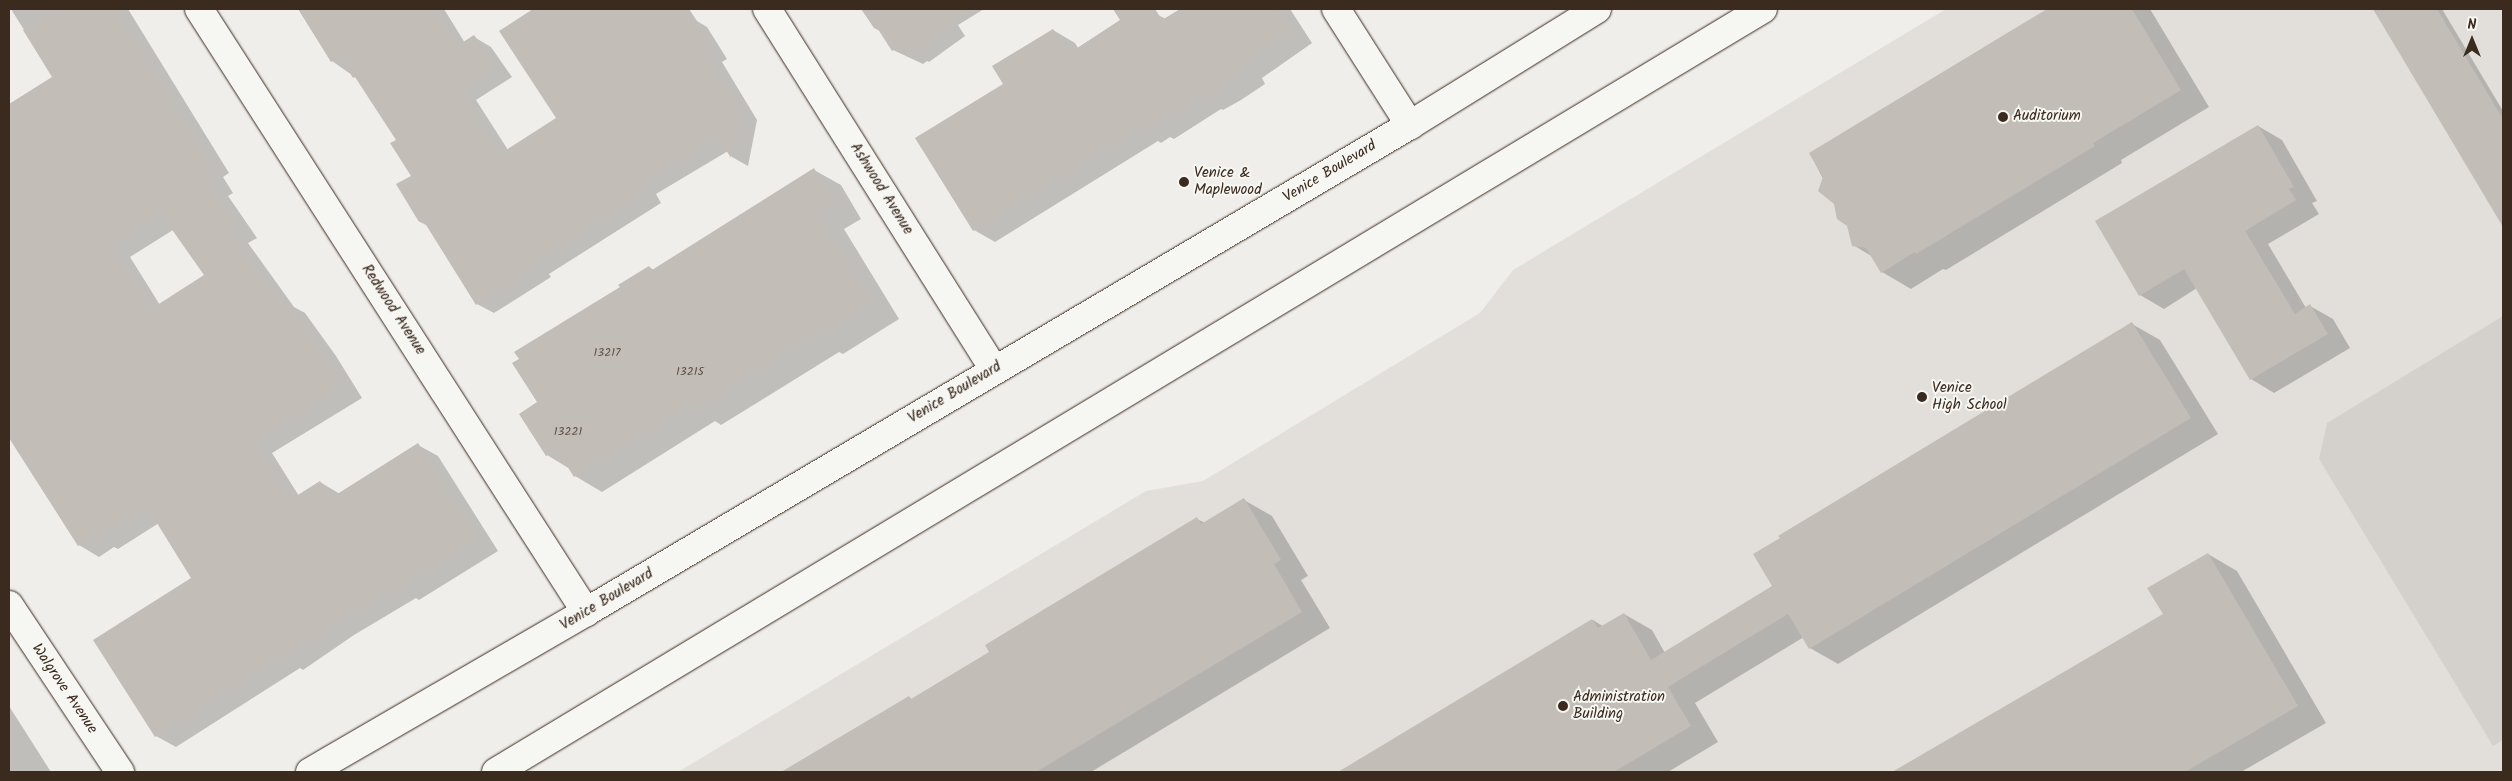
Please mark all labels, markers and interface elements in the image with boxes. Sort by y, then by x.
text: N [2468,14,2476,36]
north arrow [2447,15,2497,65]
place label: Auditorium [2013,108,2081,126]
marker: Auditorium [1997,111,2009,123]
street label: Venice Boulevard [1280,137,1380,207]
street label: Ashwood Avenue [846,140,916,238]
place label: Venice & Maplewood [1194,164,1262,199]
marker: Venice & Maplewood [1178,176,1190,188]
street label: Redwood Avenue [357,261,429,359]
house number: 13217 [594,346,620,360]
street label: Venice Boulevard [905,358,1005,428]
house number: 13215 [676,365,704,379]
place label: Venice High School [1932,379,2007,414]
marker: Venice High School [1916,391,1928,403]
house number: 13221 [554,425,582,439]
street label: Venice Boulevard [557,565,657,635]
street label: Walgrove Avenue [27,641,101,737]
place label: Administration Building [1573,688,1665,723]
marker: Administration Building [1557,700,1569,712]

